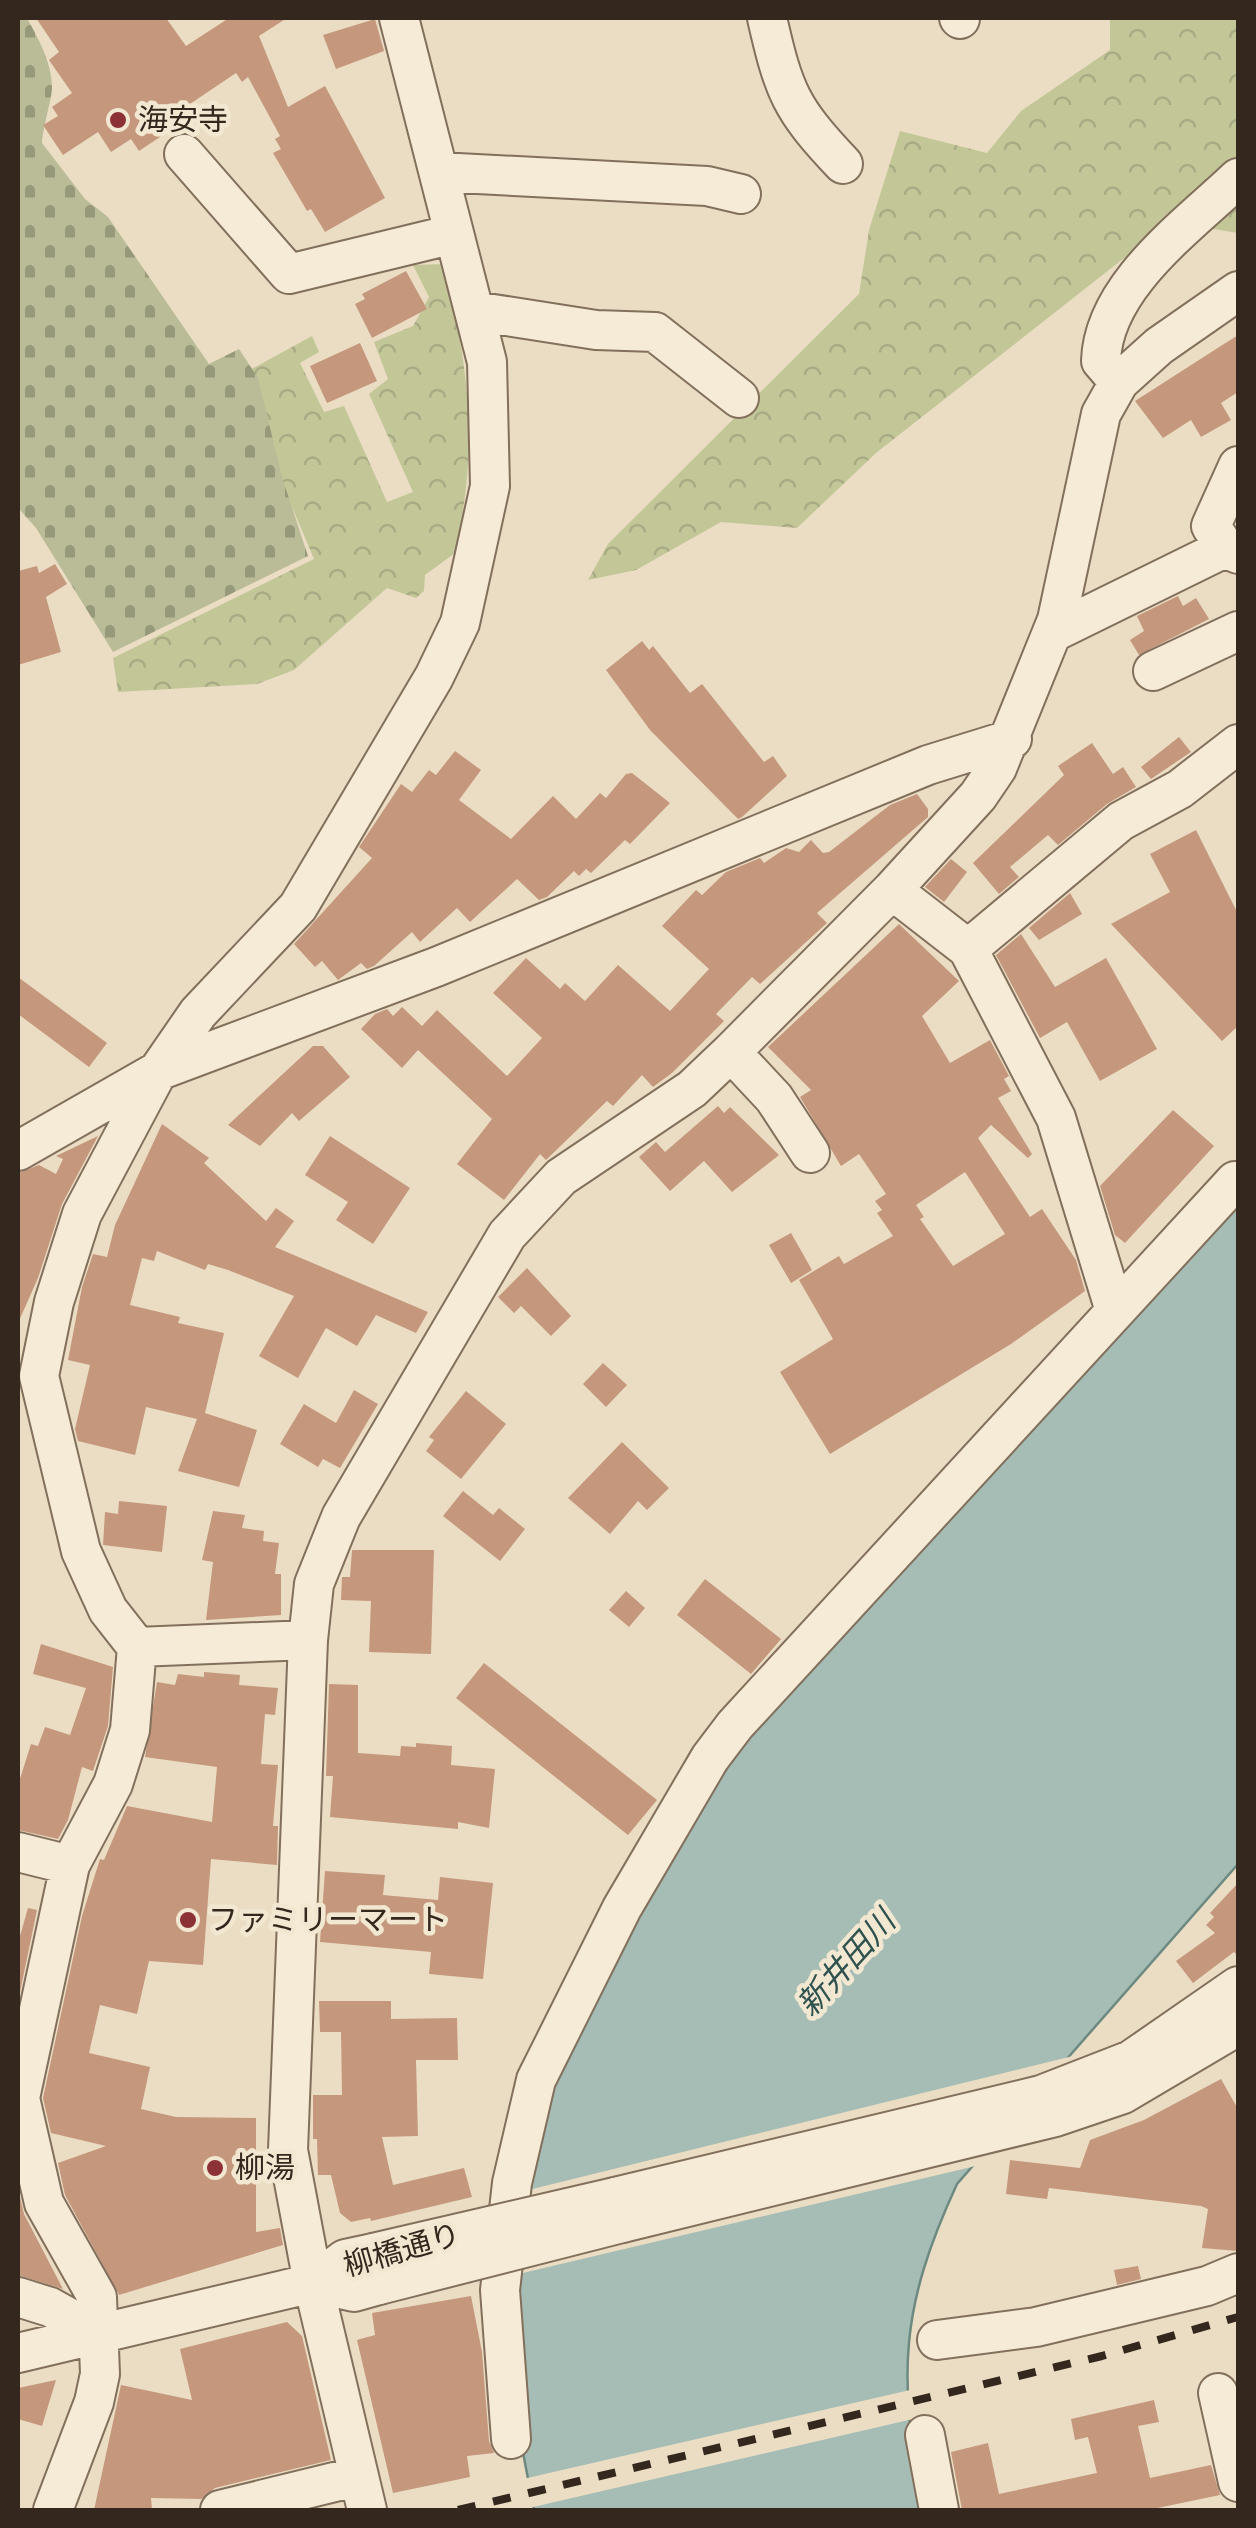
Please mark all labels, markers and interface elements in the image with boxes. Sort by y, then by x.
place label: 海安寺 [138,98,228,139]
marker: 海安寺 [107,109,129,131]
place label: ファミリーマート [208,1898,448,1939]
water label: 新井田川 [786,1898,906,2024]
marker: ファミリーマート [177,1909,199,1931]
place label: 柳湯 [235,2146,295,2187]
marker: 柳湯 [204,2157,226,2179]
street label: 柳橋通り [338,2212,465,2285]

